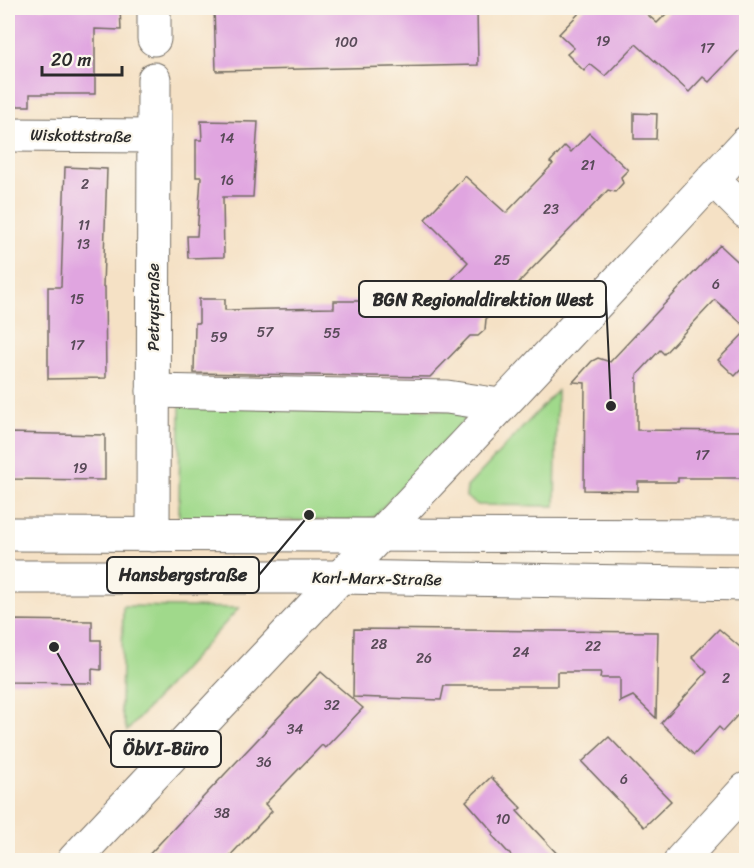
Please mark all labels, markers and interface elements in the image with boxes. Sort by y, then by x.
house number: 19 [596,29,611,54]
house number: 100 [334,30,358,55]
house number: 17 [700,36,715,61]
scale bar [42,39,122,77]
text: 20 m [51,44,91,76]
street label: Wiskottstraße [30,120,132,151]
house number: 14 [220,126,235,151]
house number: 21 [581,153,595,178]
house number: 16 [220,168,234,193]
house number: 2 [81,172,89,197]
house number: 23 [543,197,559,222]
house number: 11 [78,213,90,238]
house number: 13 [76,232,90,257]
house number: 25 [494,248,511,273]
street label: Petrystraße [139,263,168,351]
house number: 6 [712,272,720,297]
callout: BGN Regionaldirektion West [359,281,606,317]
text: BGN Regionaldirektion West [372,284,594,316]
house number: 15 [70,287,85,312]
house number: 57 [257,320,274,345]
house number: 55 [323,321,341,346]
house number: 59 [210,325,228,350]
house number: 17 [70,333,85,358]
house number: 17 [695,443,710,468]
house number: 19 [73,456,88,481]
callout: Hansbergstraße [107,557,259,593]
text: Hansbergstraße [118,559,248,591]
street label: Karl-Marx-Straße [312,563,442,594]
house number: 28 [371,632,388,657]
house number: 22 [585,634,601,659]
house number: 24 [513,640,530,665]
house number: 26 [416,646,432,671]
house number: 2 [722,666,730,691]
house number: 32 [324,693,340,718]
house number: 34 [287,717,303,742]
callout: ÖbVI-Büro [111,731,221,767]
text: ÖbVI-Büro [123,733,210,765]
house number: 36 [256,750,272,775]
house number: 6 [620,767,628,792]
house number: 38 [214,801,231,826]
house number: 10 [496,807,511,832]

